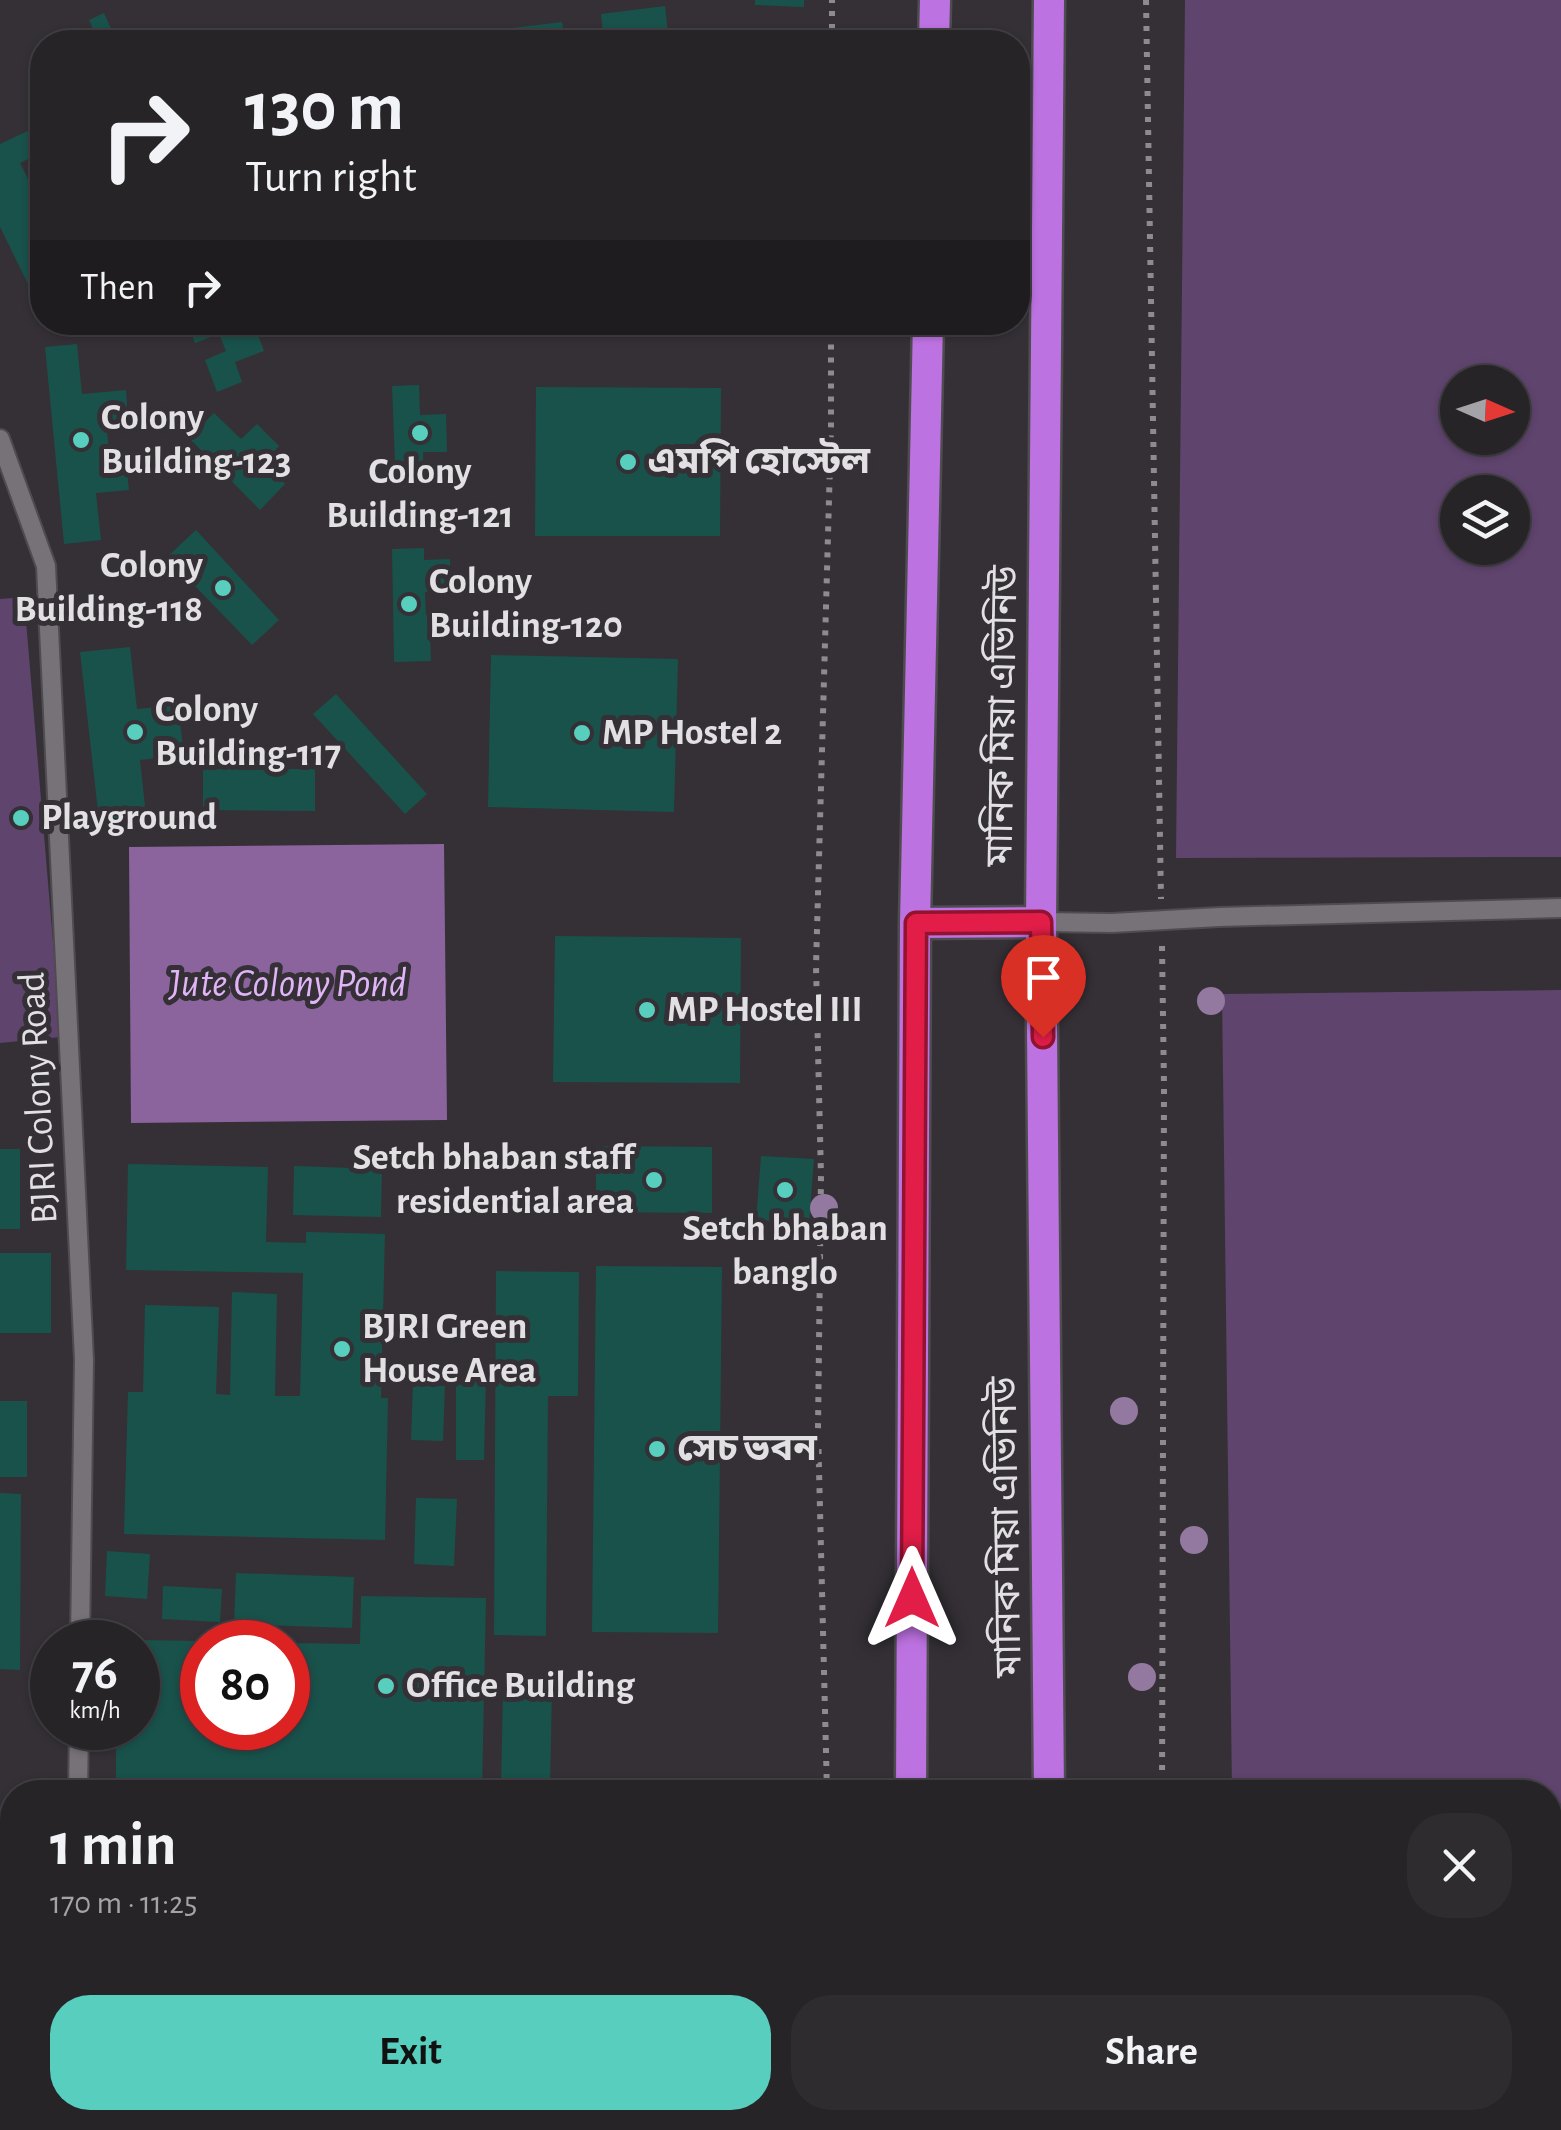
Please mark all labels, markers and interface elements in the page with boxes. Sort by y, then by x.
icon: right [80,70,210,200]
text: 130 m [245,73,404,143]
text: Turn right [245,155,417,200]
icon: right [175,260,230,315]
text: Then [80,269,155,307]
north arrow [1440,365,1530,455]
map controls [1440,365,1530,565]
place label: Colony Building-123 [101,399,291,481]
marker: Colony Building-121 [409,422,431,444]
marker: Colony Building-123 [70,429,92,451]
place label: এমপি হোস্টেল [648,438,871,481]
marker: এমপি হোস্টেল [617,451,639,473]
place label: Colony Building-121 [326,453,514,535]
button: layers [1440,475,1530,565]
place label: Colony Building-118 [15,547,203,629]
place label: Colony Building-120 [429,563,623,645]
street label: মানিক মিয়া এভিনিউ [976,564,1025,868]
marker: Colony Building-118 [212,577,234,599]
marker: Colony Building-120 [398,593,420,615]
place label: Colony Building-117 [155,691,341,773]
place label: MP Hostel 2 [602,714,782,752]
marker: Colony Building-117 [124,721,146,743]
marker: MP Hostel 2 [571,722,593,744]
place label: Playground [41,799,217,837]
marker: Playground [10,807,32,829]
pin [1001,935,1086,1038]
icon: arrive [1016,950,1071,1005]
water label: Jute Colony Pond [167,964,407,1004]
street label: BJRI Colony Road [13,971,65,1225]
place label: MP Hostel III [667,991,863,1029]
marker: MP Hostel III [636,999,658,1021]
place label: Setch bhaban staff residential area [352,1139,636,1221]
marker: Setch bhaban staff residential area [643,1169,665,1191]
marker: Setch bhaban banglo [774,1179,796,1201]
place label: Setch bhaban banglo [682,1210,888,1292]
place label: BJRI Green House Area [362,1308,537,1390]
marker: BJRI Green House Area [331,1338,353,1360]
street label: মানিক মিয়া এভিনিউ [980,1375,1029,1679]
place label: সেচ ভবন [677,1430,818,1468]
marker: সেচ ভবন [646,1438,668,1460]
position arrow [860,1546,964,1650]
speed limit sign: 80 [180,1620,310,1750]
text: 76 [72,1648,118,1698]
place label: Office Building [406,1667,636,1705]
marker: Office Building [375,1675,397,1697]
text: km/h [69,1698,121,1723]
button: close [1407,1813,1512,1918]
text: 1 min [50,1816,176,1876]
text: 170 m · 11:25 [50,1887,197,1919]
button: Exit [50,1995,771,2110]
button: Share [791,1995,1512,2110]

